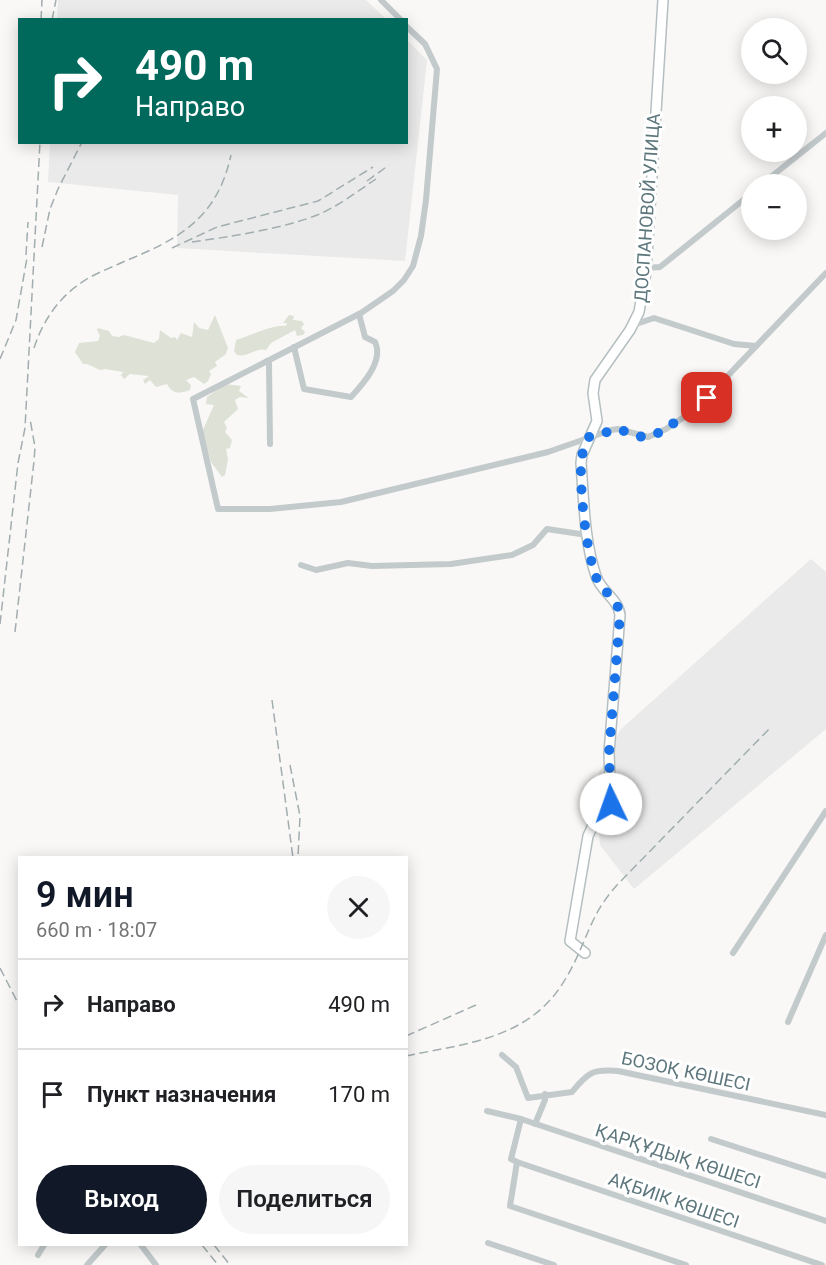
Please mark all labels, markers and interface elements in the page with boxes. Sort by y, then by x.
map controls [741,18,807,240]
button: search [741,18,807,84]
text: 490 m [135,41,254,90]
icon: right [36,42,114,120]
text: Направо [135,91,245,123]
button: + [741,96,807,162]
street label: ДОСПАНОВОЙ УЛИЦА [630,112,664,303]
button: − [741,174,807,240]
pin [681,372,732,423]
icon: arrive [690,381,723,414]
position arrow [579,772,643,836]
text: 9 мин [36,874,134,916]
button: close [327,876,390,939]
text: 660 m · 18:07 [36,918,157,942]
icon: right [36,988,69,1021]
text: Направо [87,992,176,1017]
text: 490 m [328,992,390,1017]
street label: БОЗОҚ КӨШЕСІ [620,1047,752,1095]
icon: arrive [36,1078,69,1111]
text: Пункт назначения [87,1082,276,1107]
text: 170 m [328,1082,390,1107]
street label: ҚАРҚҰДЫҚ КӨШЕСІ [593,1119,763,1193]
button: Выход [36,1165,207,1234]
button: Поделиться [219,1165,390,1234]
street label: АҚБИІК КӨШЕСІ [606,1168,742,1232]

